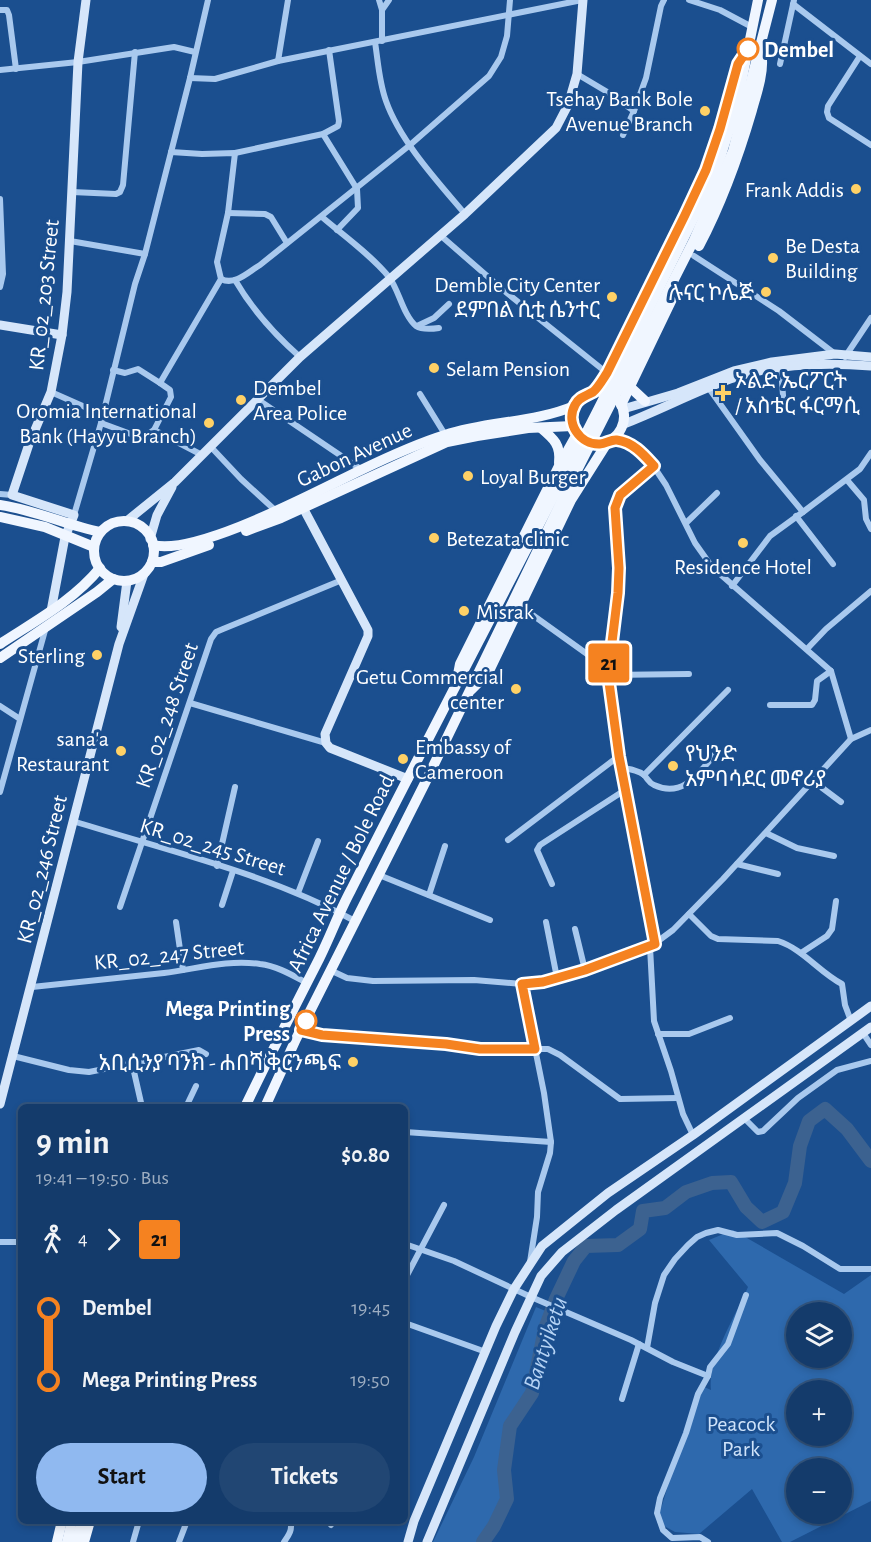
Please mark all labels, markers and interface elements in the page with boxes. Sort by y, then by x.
marker: Dembel [737,38,759,60]
place label: Dembel [764,39,834,61]
place label: Tsehay Bank Bole Avenue Branch [546,88,693,135]
marker: Tsehay Bank Bole Avenue Branch [698,104,712,118]
place label: Frank Addis [745,179,844,201]
marker: Frank Addis [849,182,863,196]
street label: KR_02_203 Street [25,218,63,372]
place label: Be Desta Building [785,235,860,282]
marker: Be Desta Building [766,251,780,265]
place label: Demble City Center ደምበል ሲቲ ሴንተር [434,274,600,321]
place label: ሉናር ኮሌጅ [668,282,754,304]
marker: ሉናር ኮሌጅ [759,285,773,299]
marker: Demble City Center ደምበል ሲቲ ሴንተር [605,290,619,304]
place label: Selam Pension [446,358,570,380]
marker: Selam Pension [427,361,441,375]
place label: ኦልድ ኤርፖርት / አስቴር ፋርማሲ [735,370,860,417]
place label: Dembel Area Police [253,377,347,424]
marker: ኦልድ ኤርፖርት / አስቴር ፋርማሲ [716,386,730,400]
marker: Dembel Area Police [234,393,248,407]
place label: Oromia International Bank (Hayyu Branch) [16,400,197,447]
marker: Oromia International Bank (Hayyu Branch) [202,416,216,430]
street label: Gabon Avenue [294,419,415,491]
place label: Loyal Burger [480,466,586,488]
marker: Loyal Burger [461,469,475,483]
place label: Betezata clinic [446,528,570,550]
marker: Betezata clinic [427,531,441,545]
marker: Residence Hotel [736,536,750,550]
place label: Residence Hotel [674,556,812,578]
place label: Misrak [476,601,534,623]
marker: Misrak [457,604,471,618]
street label: KR_02_248 Street [132,640,202,791]
line badge: 21 [582,644,636,682]
place label: Sterling [18,645,85,667]
marker: Sterling [90,648,104,662]
text: 21 [600,653,618,674]
place label: Getu Commercial center [356,666,504,713]
marker: Getu Commercial center [509,682,523,696]
place label: sana'a Restaurant [16,728,109,775]
place label: Embassy of Cameroon [415,736,512,783]
place label: የህንድ አምባሳደር መኖሪያ [685,743,826,790]
marker: sana'a Restaurant [114,744,128,758]
marker: Embassy of Cameroon [396,752,410,766]
marker: የህንድ አምባሳደር መኖሪያ [666,759,680,773]
street label: Africa Avenue / Bole Road [283,771,398,976]
street label: KR_02_246 Street [13,793,71,946]
street label: KR_02_245 Street [137,814,288,880]
street label: KR_02_247 Street [93,936,245,974]
place label: Mega Printing Press [165,998,291,1045]
marker: Mega Printing Press [295,1010,317,1032]
place label: አቢሲንያ ባንክ - ሐበሻ ቅርንጫፍ [98,1051,341,1074]
marker: አቢሲንያ ባንክ - ሐበሻ ቅርንጫፍ [346,1055,360,1069]
text: 9 min [36,1127,110,1160]
text: $0.80 [341,1144,390,1166]
text: 19:41 – 19:50 · Bus [36,1168,169,1188]
icon: walk [36,1223,69,1256]
icon: forward [97,1223,130,1256]
text: 4 [78,1229,88,1249]
text: 21 [151,1229,168,1250]
water label: Bantyiketu [520,1294,572,1393]
text: Dembel [82,1297,152,1319]
text: 19:45 [351,1298,390,1318]
map controls [786,1302,852,1524]
button: layers [786,1302,852,1368]
text: Mega Printing Press [82,1369,257,1391]
text: 19:50 [350,1370,390,1390]
button: + [786,1380,852,1446]
park label: Peacock Park [707,1413,775,1460]
button: Start [36,1443,207,1512]
button: Tickets [219,1443,390,1512]
button: − [786,1458,852,1524]

